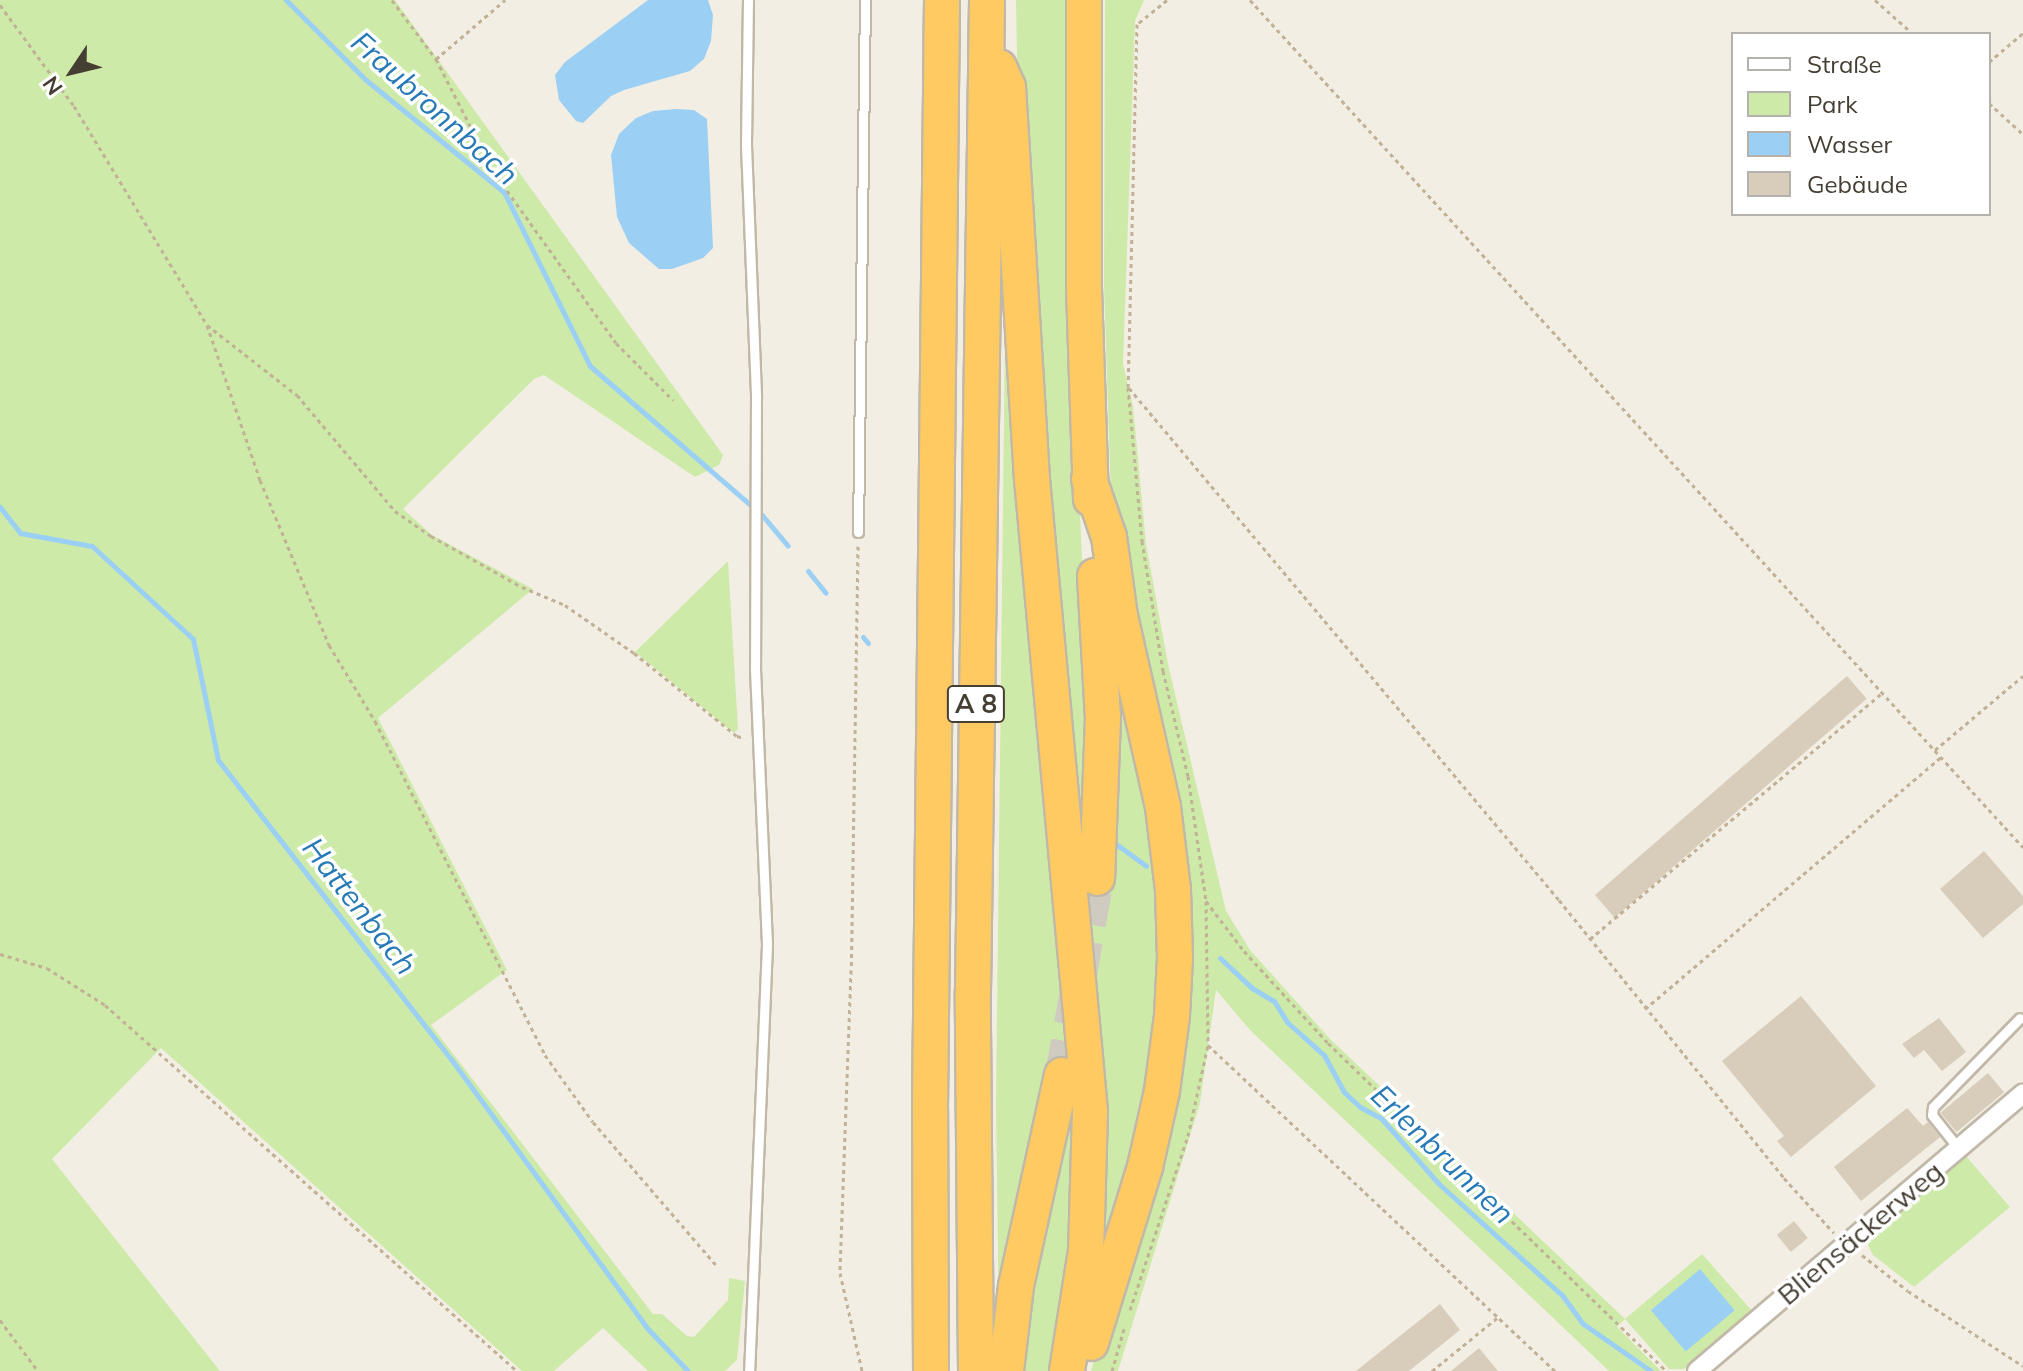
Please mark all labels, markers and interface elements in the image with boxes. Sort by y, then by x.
water label: Fraubronnbach [344,24,526,192]
north arrow [32,32,112,112]
legend [1731,32,1991,216]
text: Straße [1807,49,1882,79]
text: N [36,71,69,101]
text: Park [1807,89,1858,119]
text: Wasser [1807,129,1892,159]
text: Gebäude [1807,169,1908,199]
road number: A 8 [946,682,1006,726]
water label: Hattenbach [295,830,425,982]
water label: Erlenbrunnen [1364,1077,1522,1231]
street label: Bliensäckerweg [1771,1154,1949,1312]

